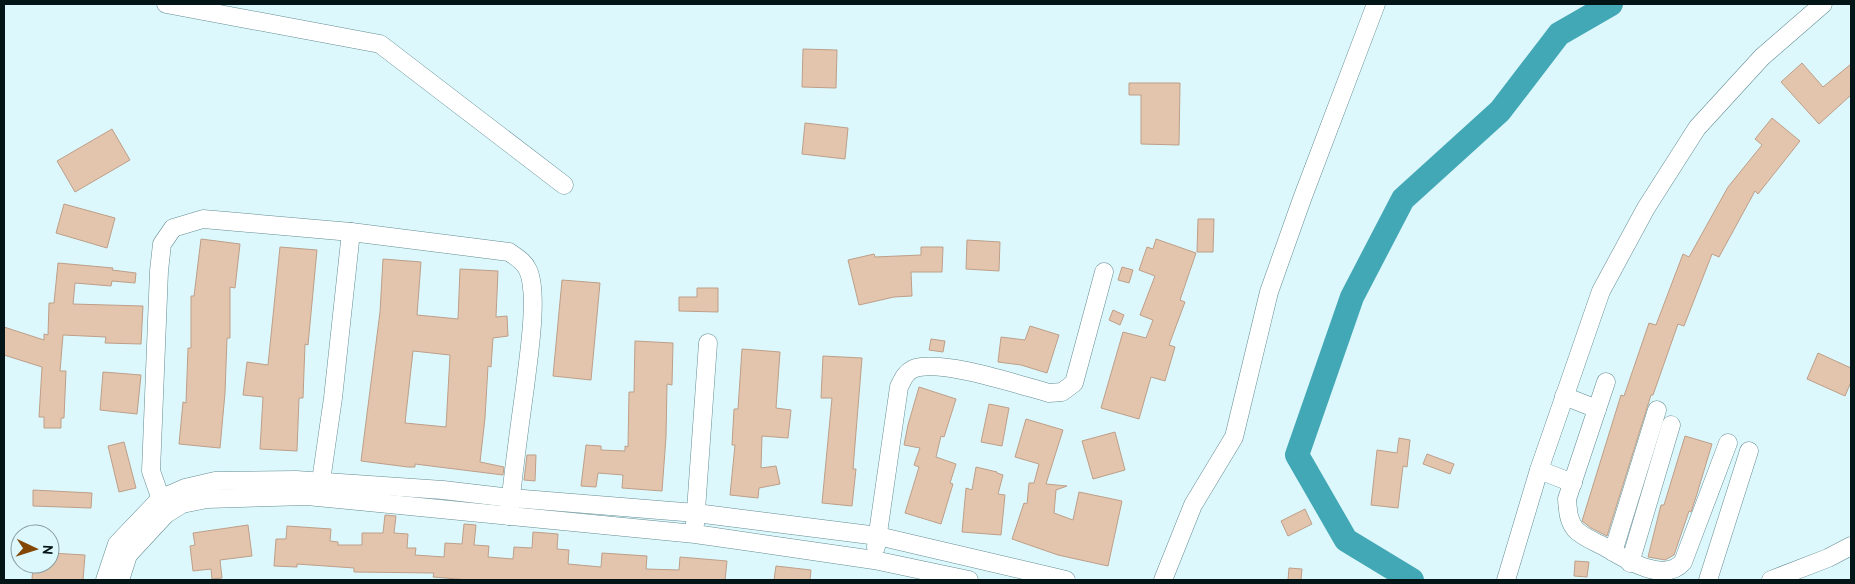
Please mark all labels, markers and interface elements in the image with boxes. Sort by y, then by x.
north arrow [10,524,60,574]
text: N [38,544,55,555]

